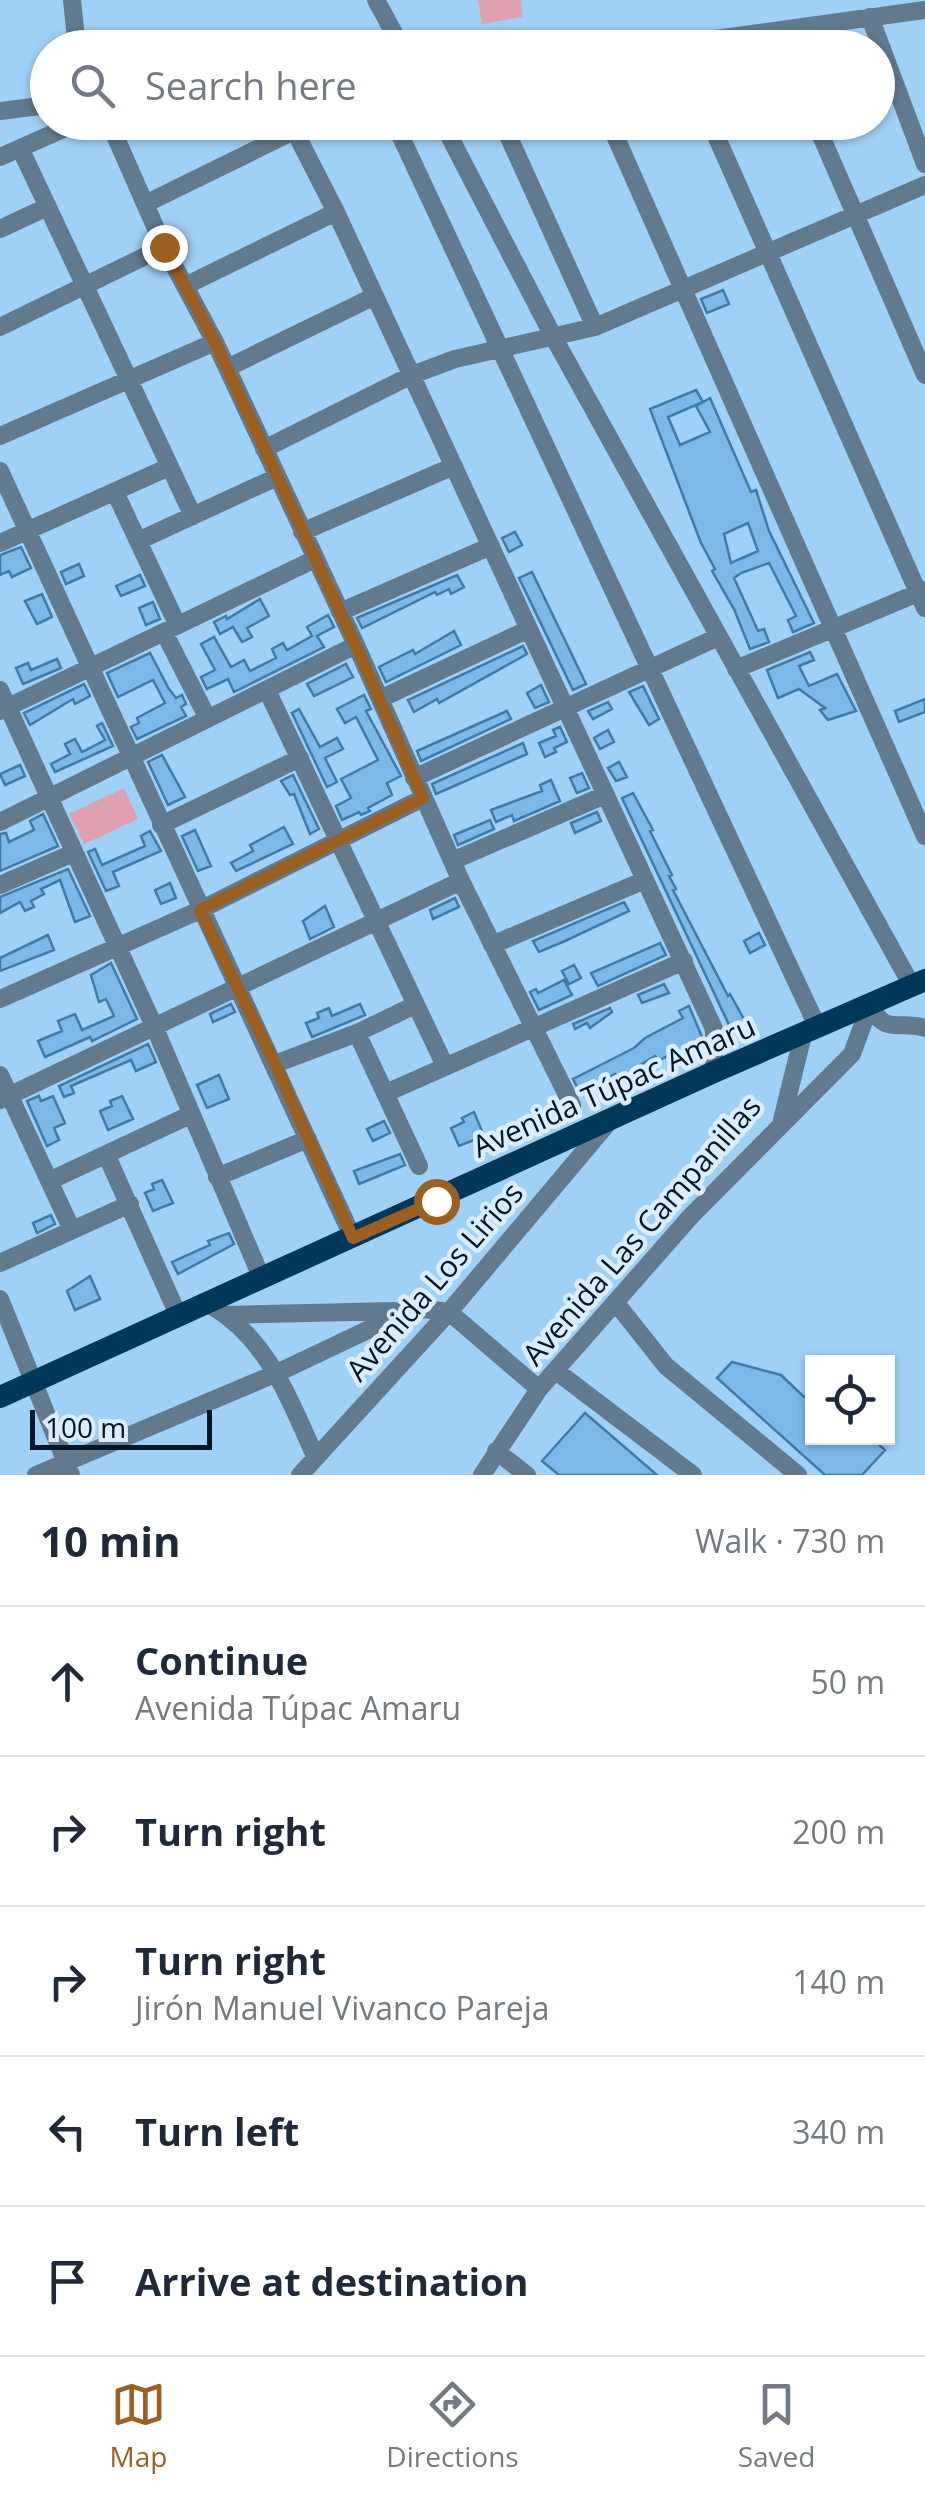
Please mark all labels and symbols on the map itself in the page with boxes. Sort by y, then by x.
route end [142,225,188,271]
street label: Avenida Túpac Amaru [465,1005,761,1167]
street label: Avenida Las Campanillas [512,1087,769,1373]
street label: Avenida Los Lirios [336,1173,532,1389]
route start [414,1179,460,1225]
scale bar [30,1405,212,1450]

